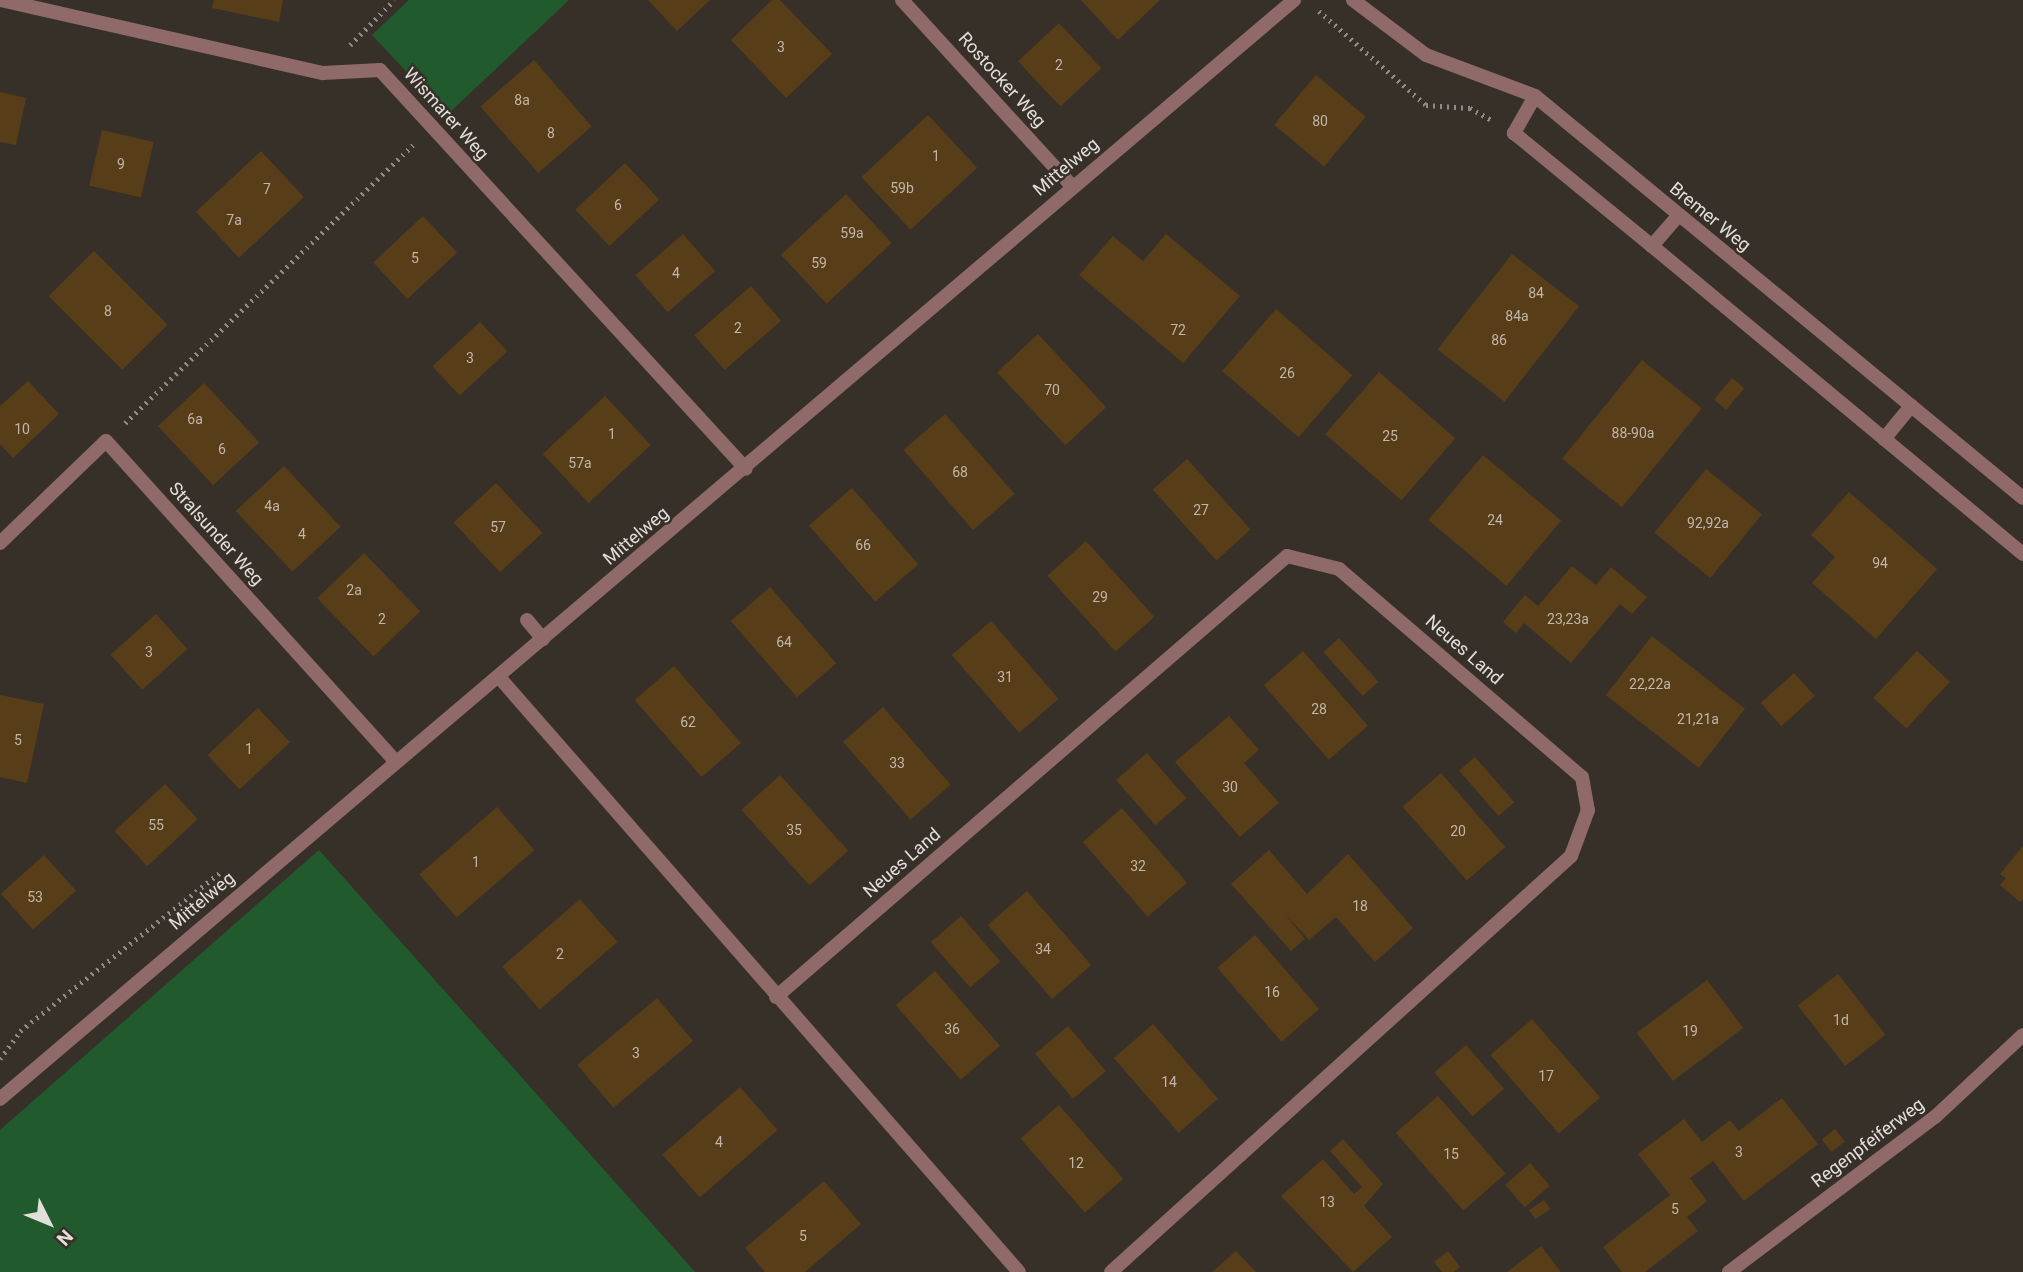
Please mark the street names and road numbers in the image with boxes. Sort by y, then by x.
street label: Rostocker Weg [954,28,1050,132]
street label: Wismarer Weg [399,63,493,165]
street label: Mittelweg [1029,133,1103,201]
street label: Bremer Weg [1665,178,1755,256]
street label: Stralsunder Weg [164,478,268,590]
street label: Mittelweg [599,502,673,570]
street label: Neues Land [1421,611,1507,689]
street label: Neues Land [859,824,945,902]
street label: Mittelweg [165,867,239,935]
street label: Regenpfeiferweg [1807,1094,1929,1192]

